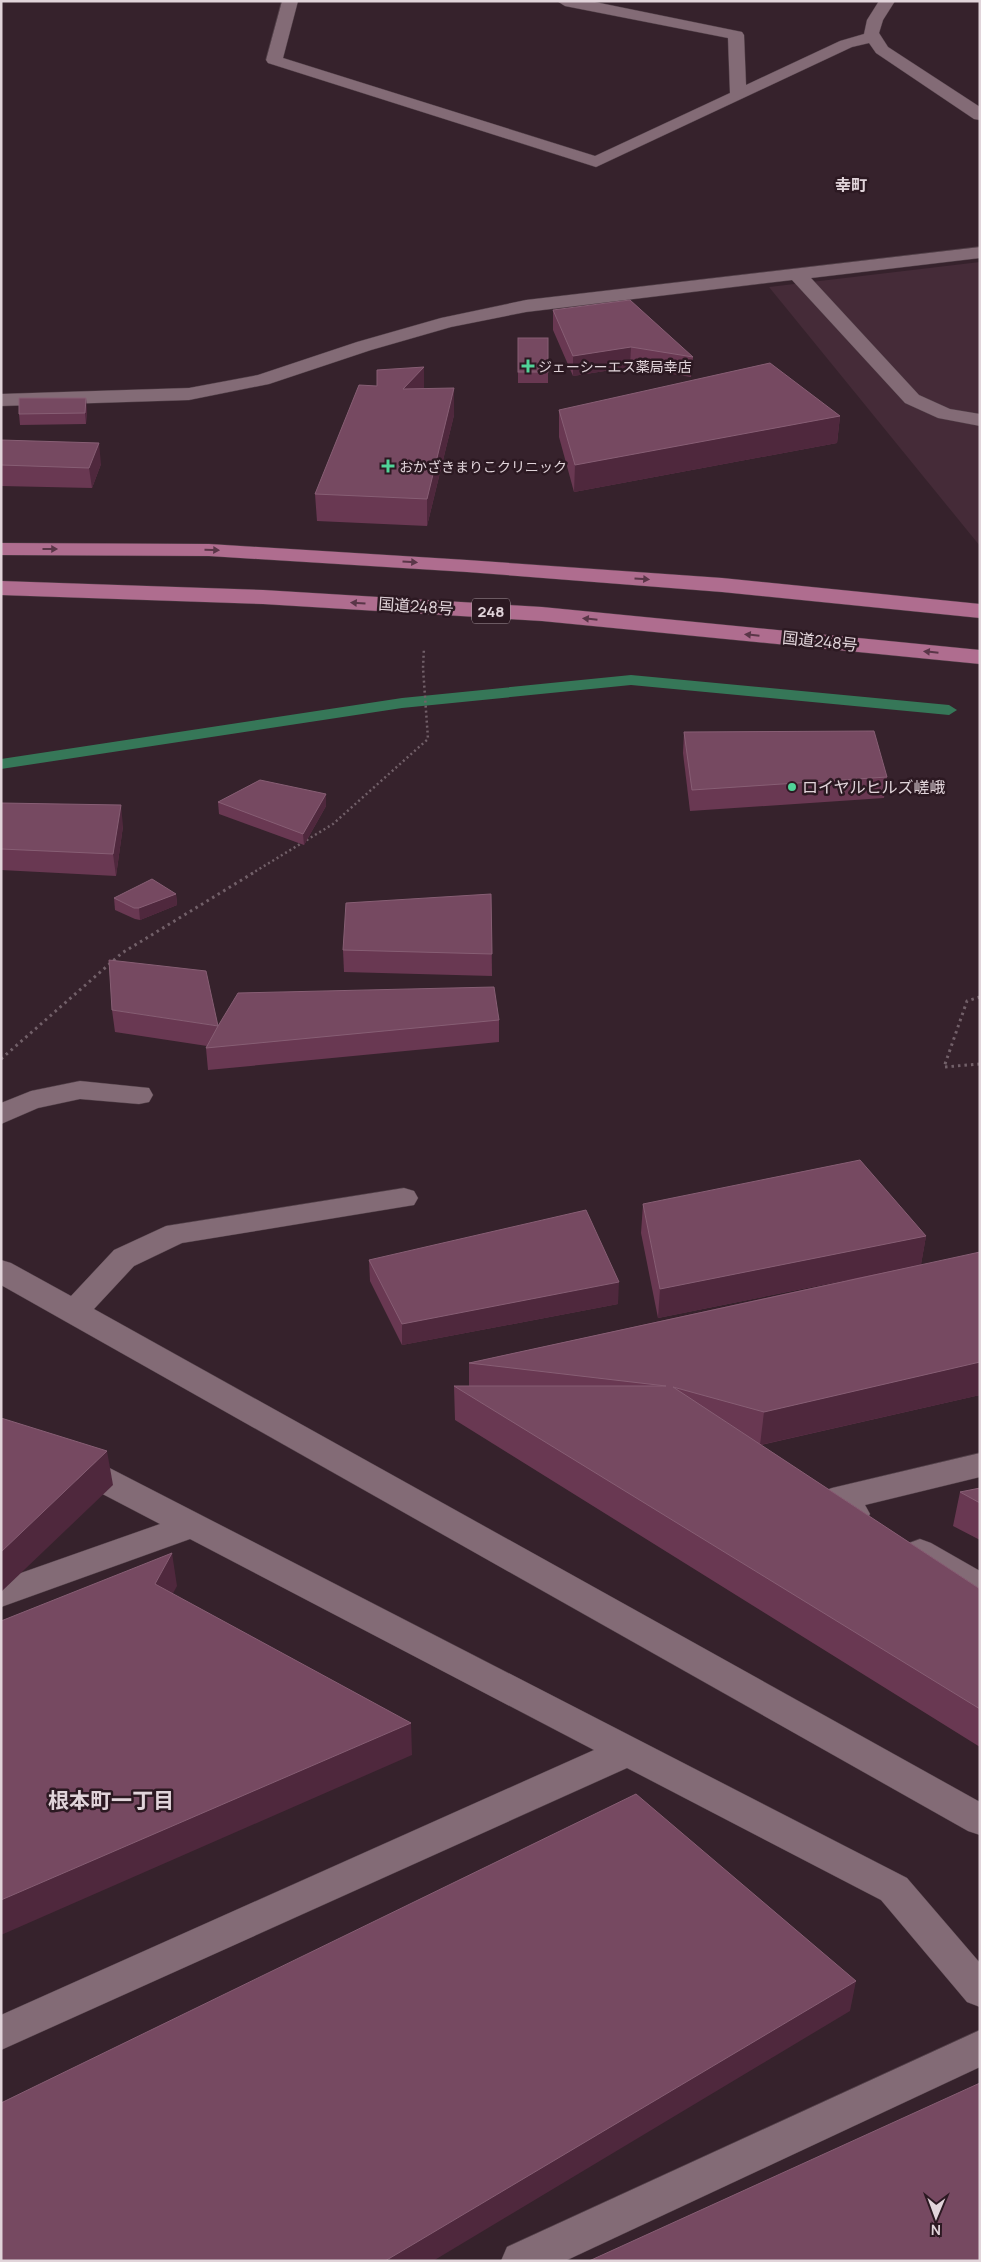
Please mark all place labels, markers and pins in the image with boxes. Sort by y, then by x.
place label: ジェーシーエス薬局幸店 [538,357,692,376]
marker: ジェーシーエス薬局幸店 [522,360,534,372]
place label: おかざきまりこクリニック [399,457,567,476]
marker: おかざきまりこクリニック [381,459,395,473]
place label: ロイヤルヒルズ嵯峨 [802,776,946,798]
marker: ロイヤルヒルズ嵯峨 [786,781,798,793]

